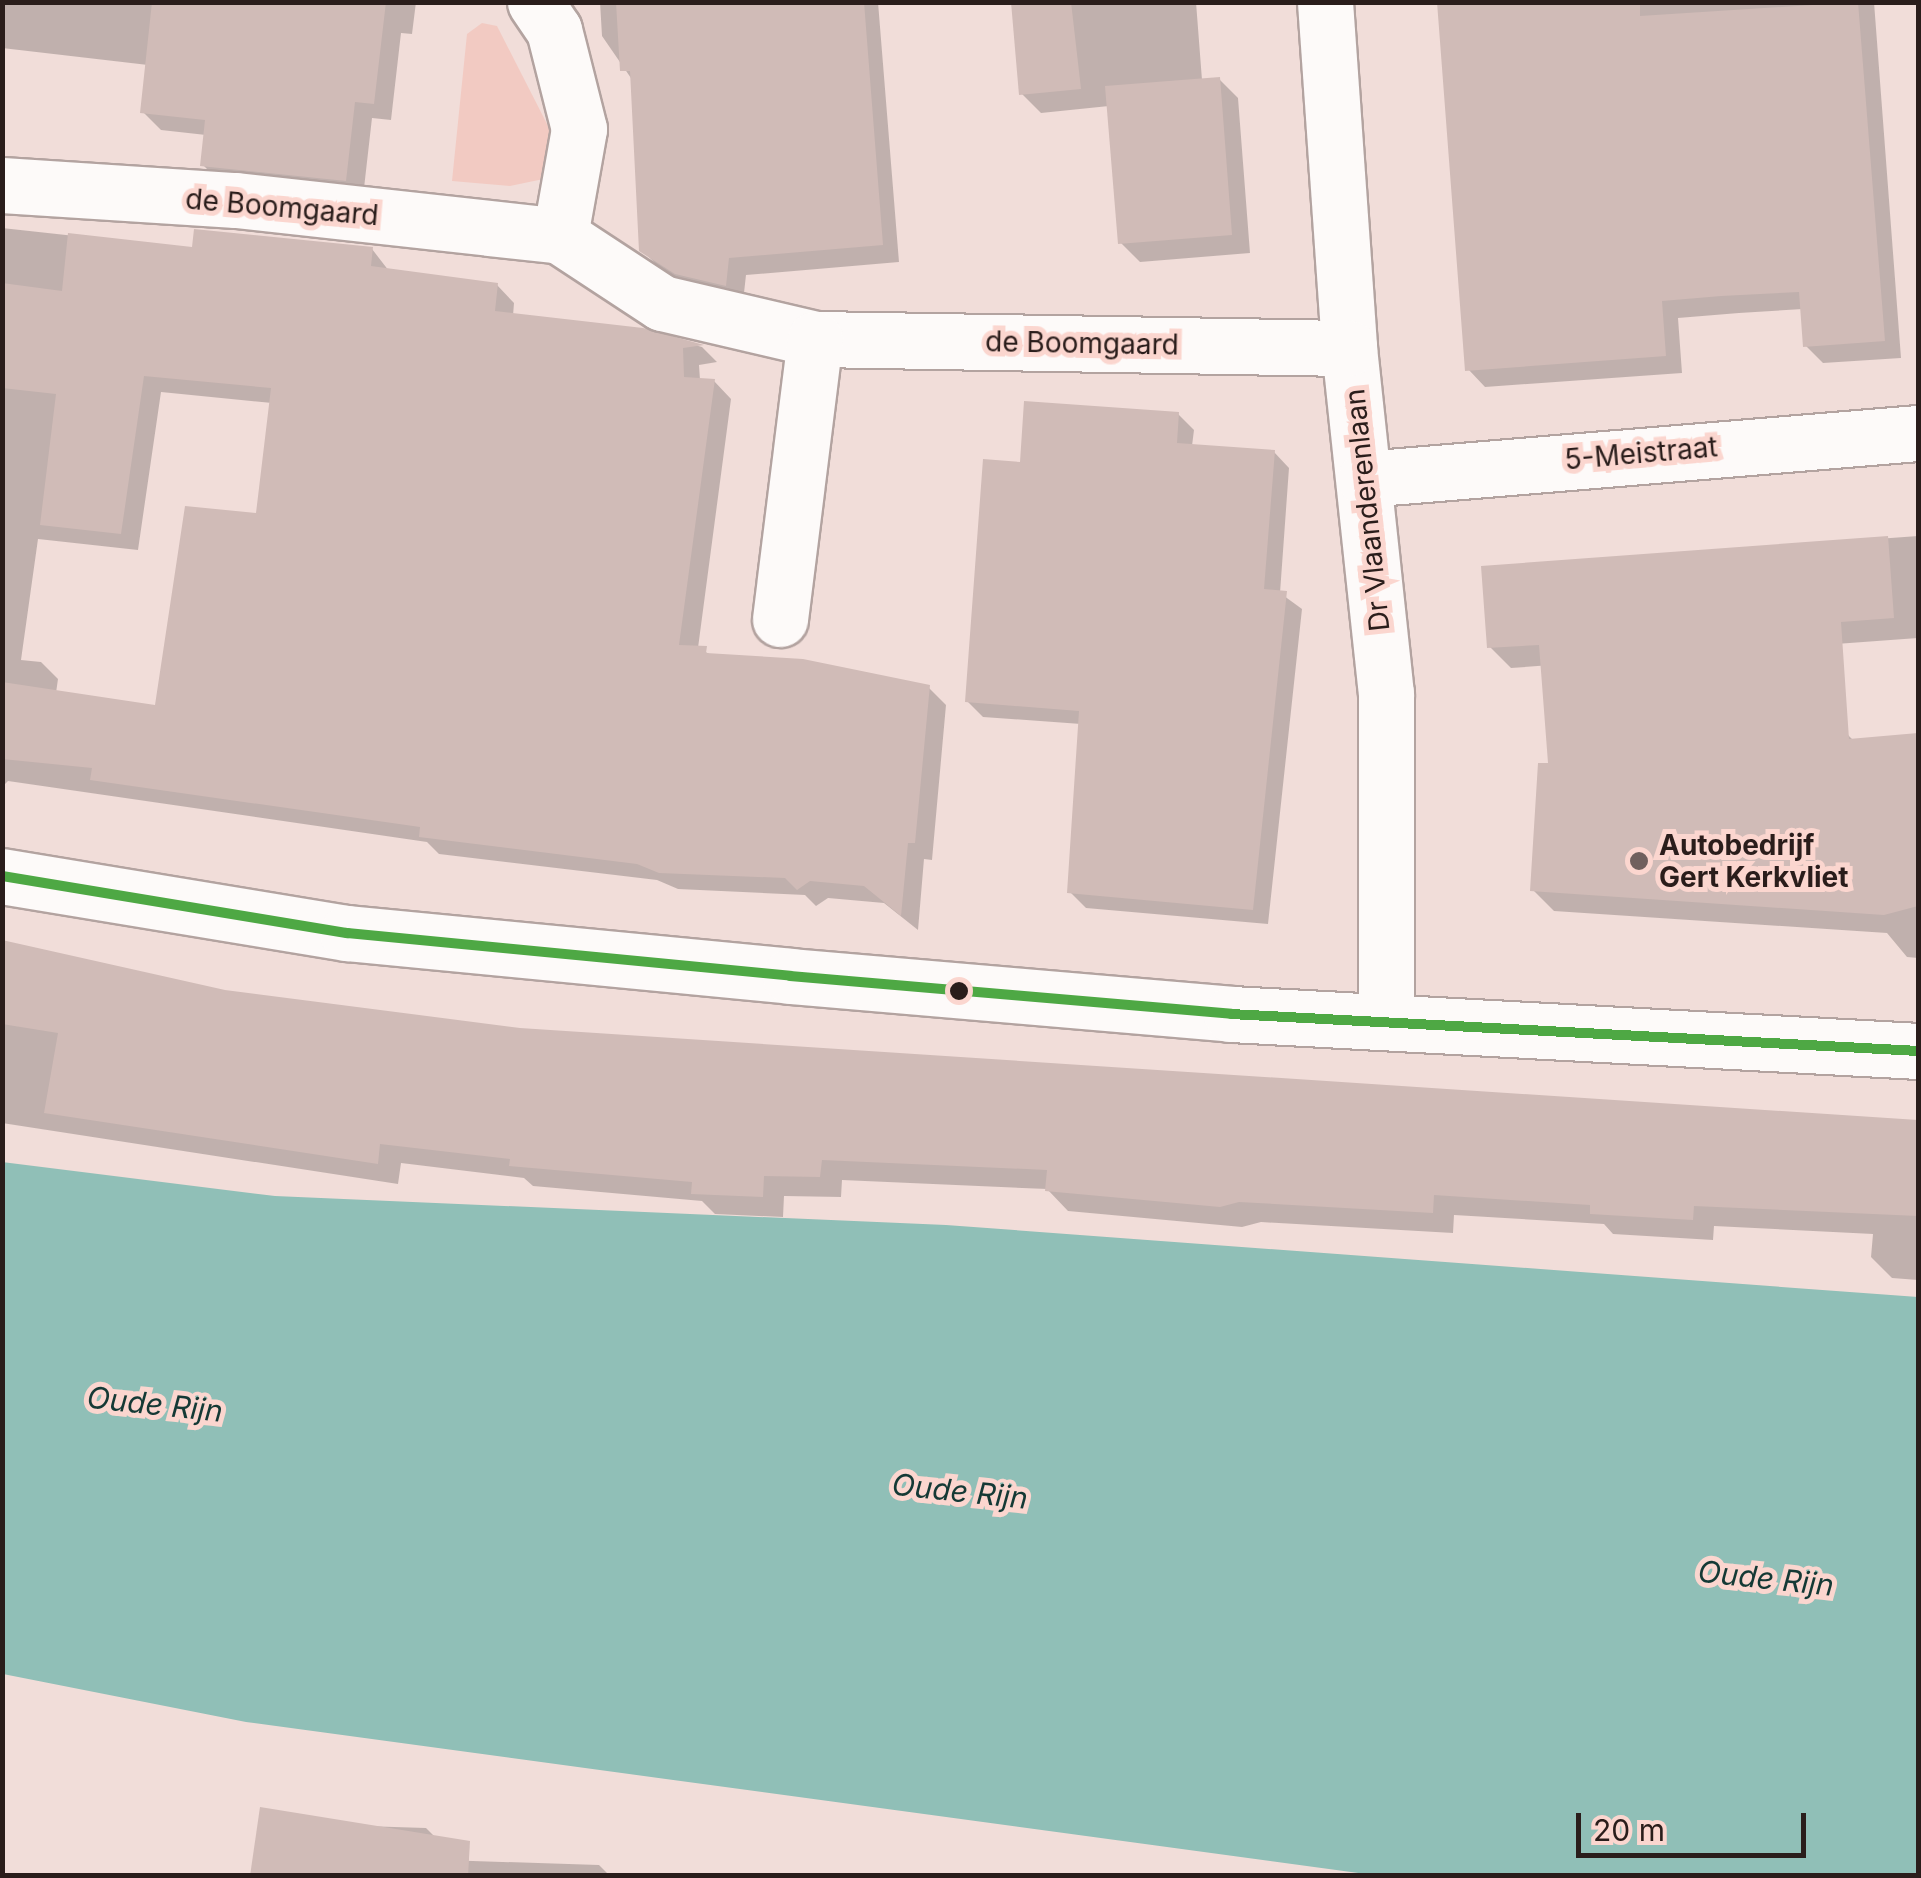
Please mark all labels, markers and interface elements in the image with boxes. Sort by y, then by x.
street label: de Boomgaard [184,182,380,232]
street label: de Boomgaard [985,325,1179,361]
street label: Dr Vlaanderenlaan [1338,387,1396,633]
street label: 5-Meistraat [1563,430,1719,476]
place label: Autobedrijf Gert Kerkvliet [1659,828,1849,894]
marker: Autobedrijf Gert Kerkvliet [1628,850,1650,872]
unlabelled marker [949,981,969,1001]
water label: Oude Rijn [85,1379,225,1429]
water label: Oude Rijn [890,1466,1030,1516]
water label: Oude Rijn [1696,1553,1836,1603]
scale bar [1581,1793,1811,1855]
text: 20 m [1593,1812,1665,1848]

